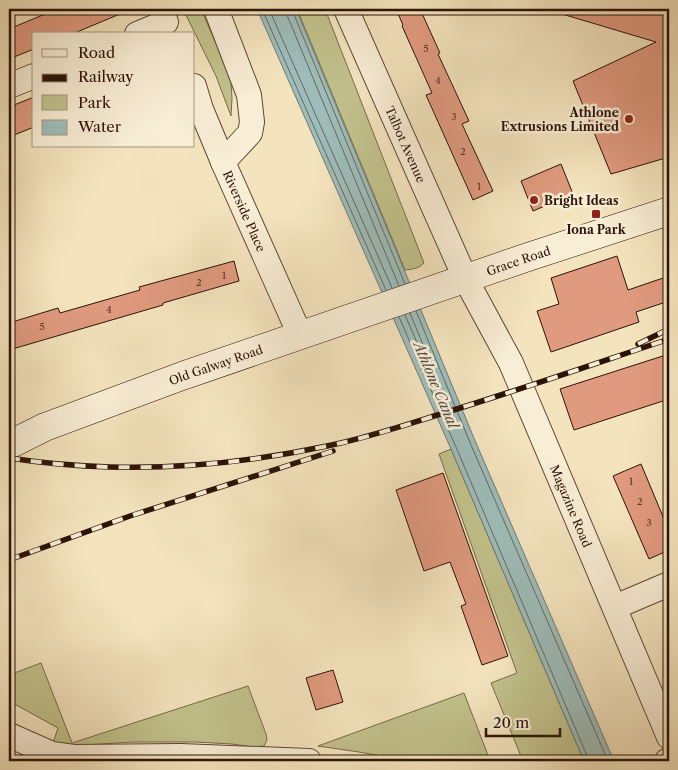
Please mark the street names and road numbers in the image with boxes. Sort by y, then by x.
street label: Talbot Avenue [382,104,429,185]
street label: Riverside Place [220,168,269,254]
street label: Grace Road [484,242,553,278]
street label: Old Galway Road [167,341,265,388]
street label: Magazine Road [547,463,596,550]

